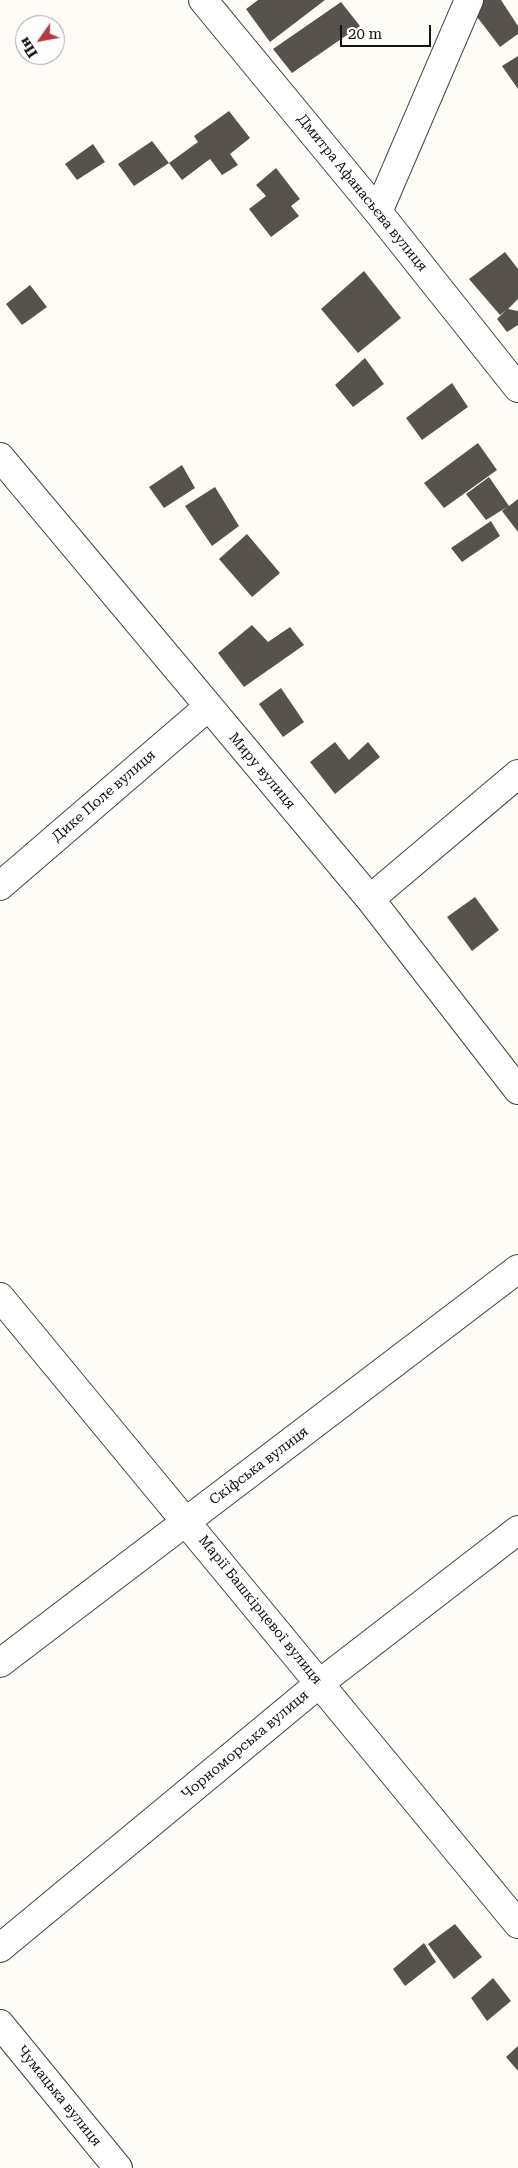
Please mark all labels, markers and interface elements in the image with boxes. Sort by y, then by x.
north arrow [15,15,65,65]
scale bar [343,15,434,47]
text: 20 m [348,25,382,43]
text: Пн [16,35,41,61]
street label: Дмитра Афанасьєва вулиця [293,111,431,275]
street label: Миру вулиця [225,729,299,813]
street label: Дике Поле вулиця [49,747,159,845]
street label: Скіфська вулиця [206,1423,312,1509]
street label: Марії Башкірцевої вулиця [195,1532,325,1688]
street label: Чорноморська вулиця [178,1687,312,1803]
street label: Чумацька вулиця [13,2042,105,2150]

